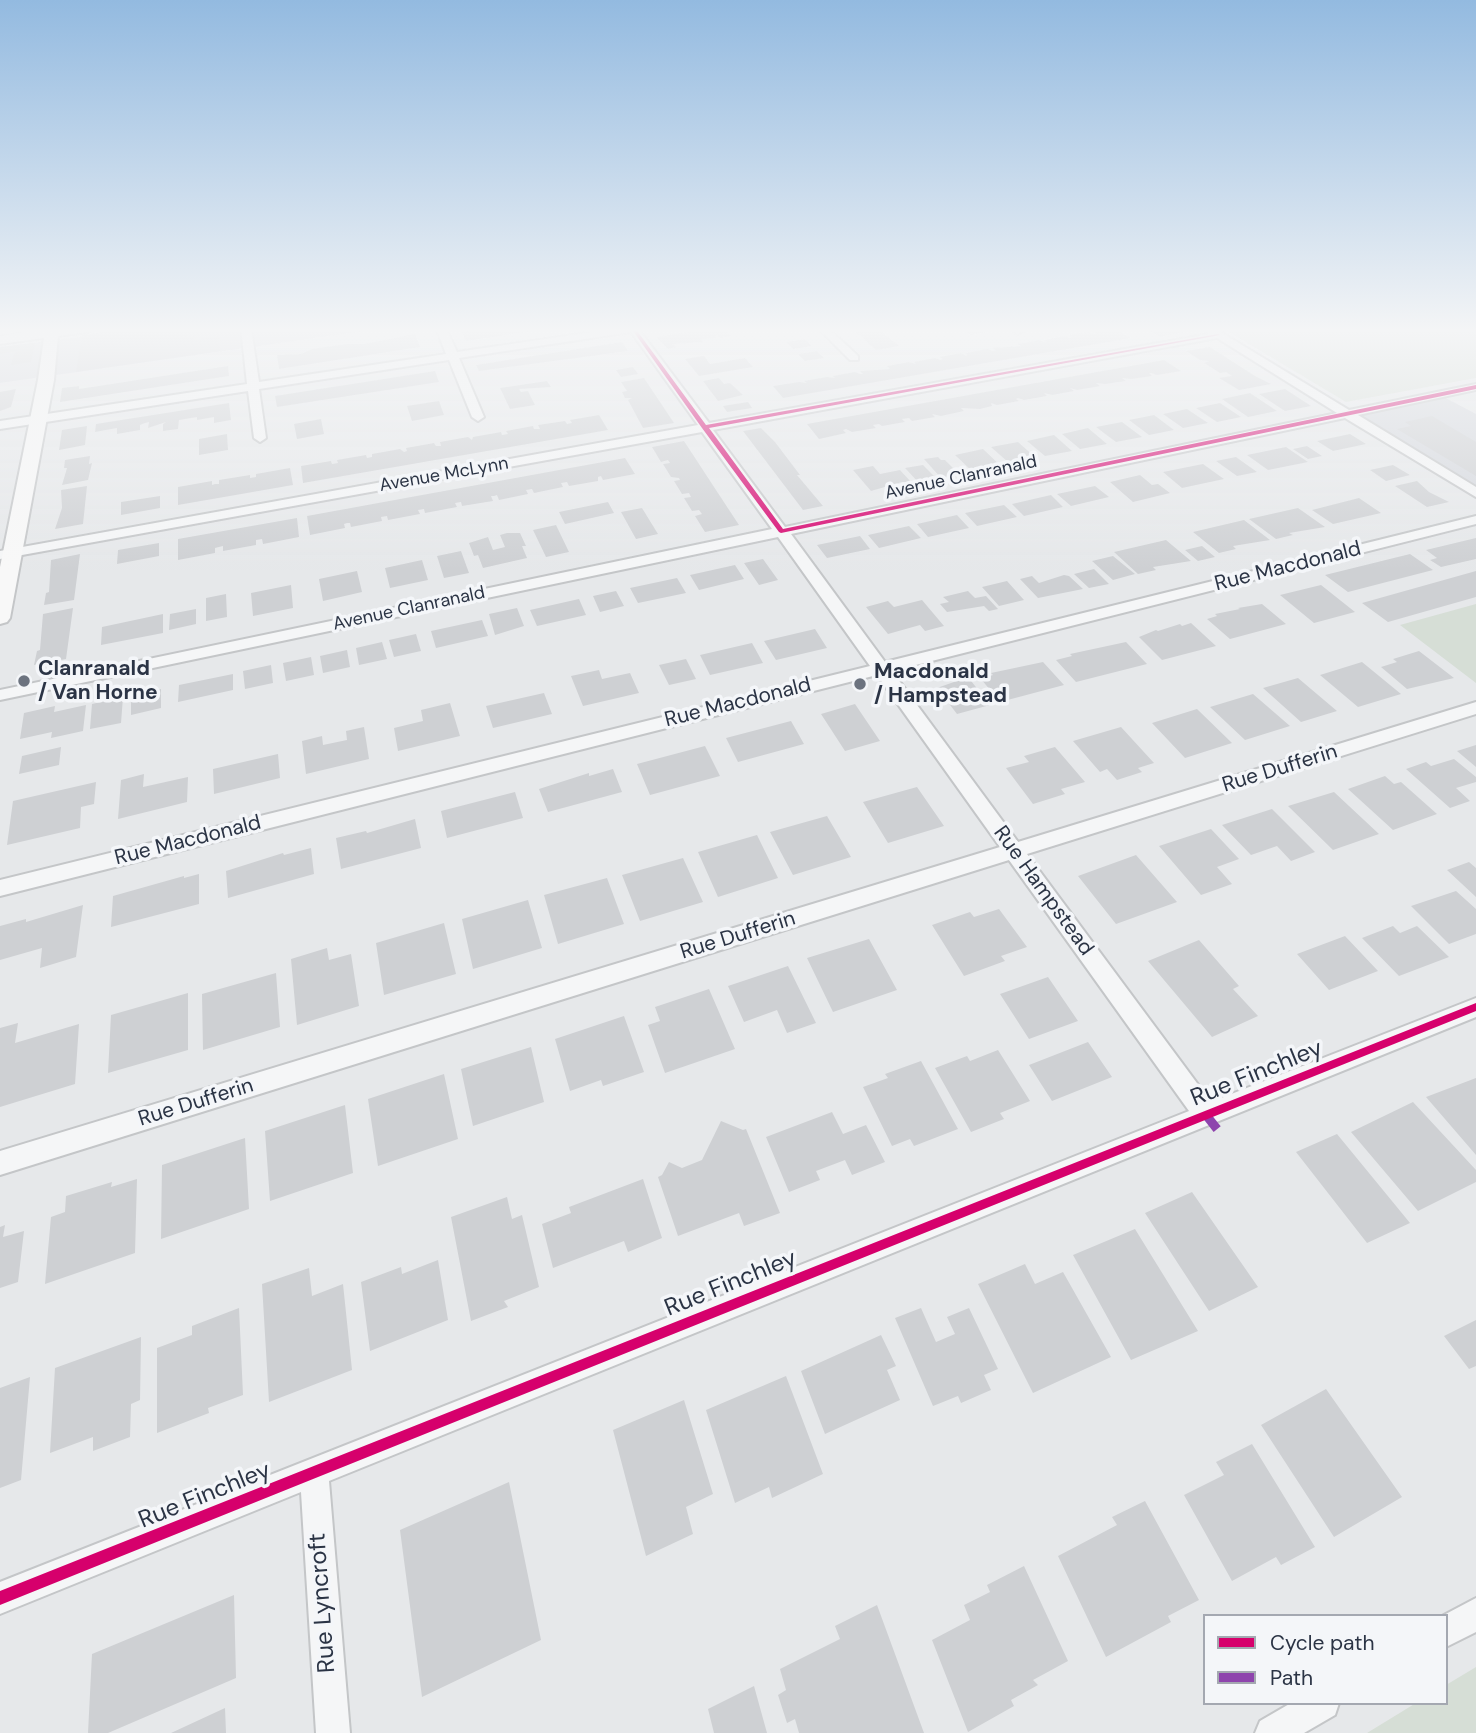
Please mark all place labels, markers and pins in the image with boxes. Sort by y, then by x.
place label: Clanranald / Van Horne [38,656,158,706]
place label: Macdonald / Hampstead [874,659,1007,709]
marker: Clanranald / Van Horne [16,673,32,689]
marker: Macdonald / Hampstead [852,676,868,692]

